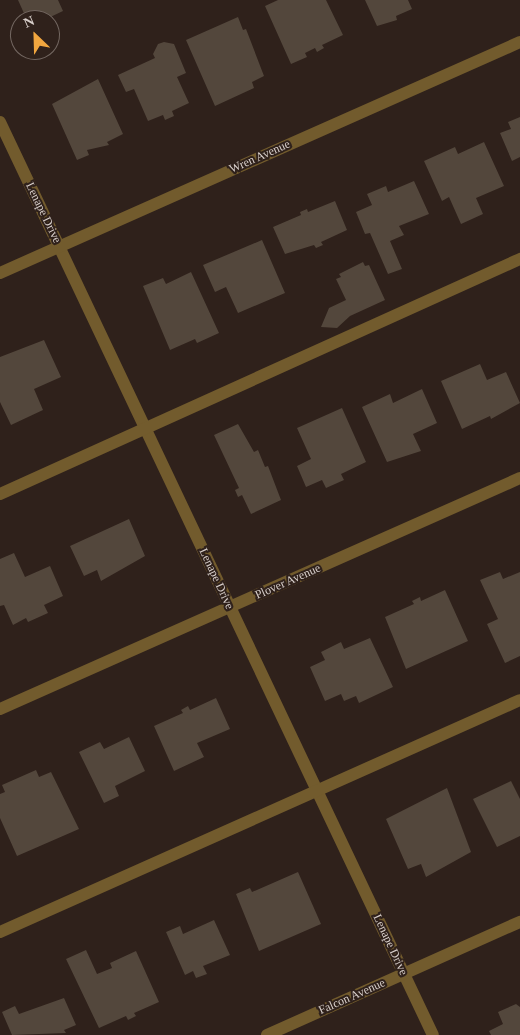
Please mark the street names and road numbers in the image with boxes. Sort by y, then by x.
street label: Wren Avenue [227,137,293,177]
street label: Lenape Drive [22,180,64,246]
street label: Lenape Drive [196,546,236,612]
street label: Plover Avenue [253,561,323,603]
street label: Lenape Drive [370,912,410,978]
street label: Falcon Avenue [316,976,388,1018]

